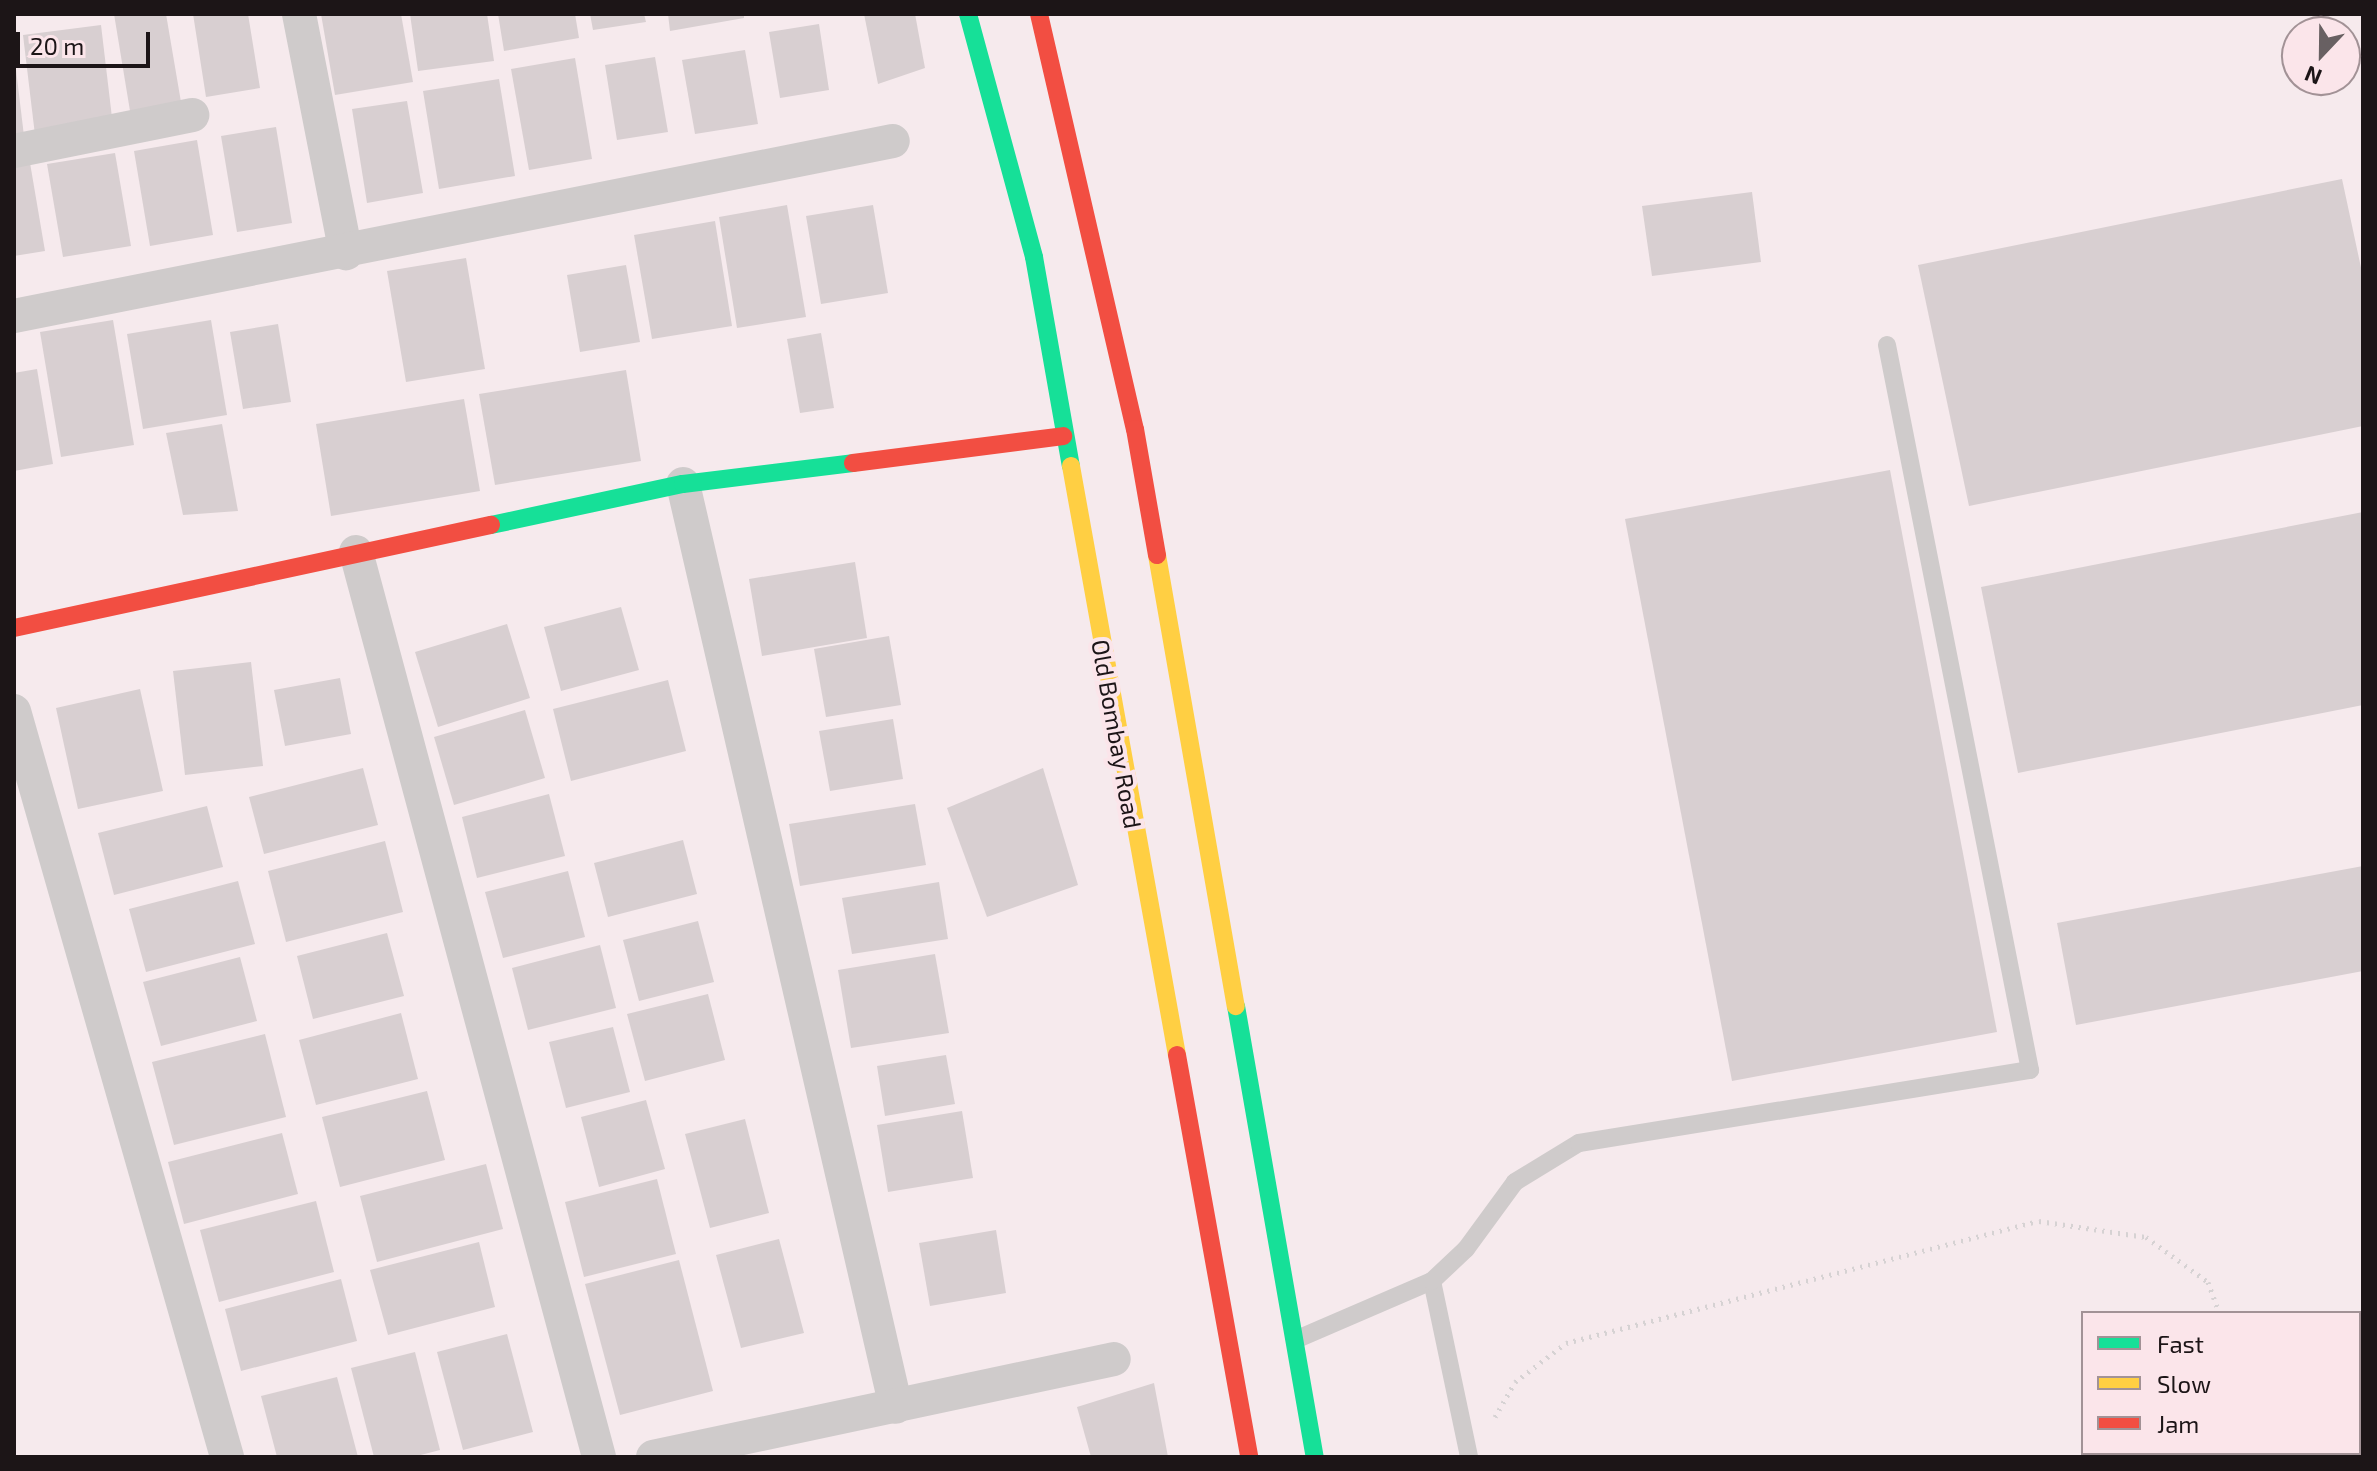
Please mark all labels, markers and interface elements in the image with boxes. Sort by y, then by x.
scale bar [20,16,154,66]
north arrow [2281,16,2361,96]
text: 20 m [30,31,84,60]
text: N [2301,61,2325,91]
street label: Old Bombay Road [1086,637,1148,831]
legend [2081,1311,2361,1455]
text: Fast [2157,1329,2204,1358]
text: Slow [2157,1369,2211,1398]
text: Jam [2157,1409,2199,1438]

